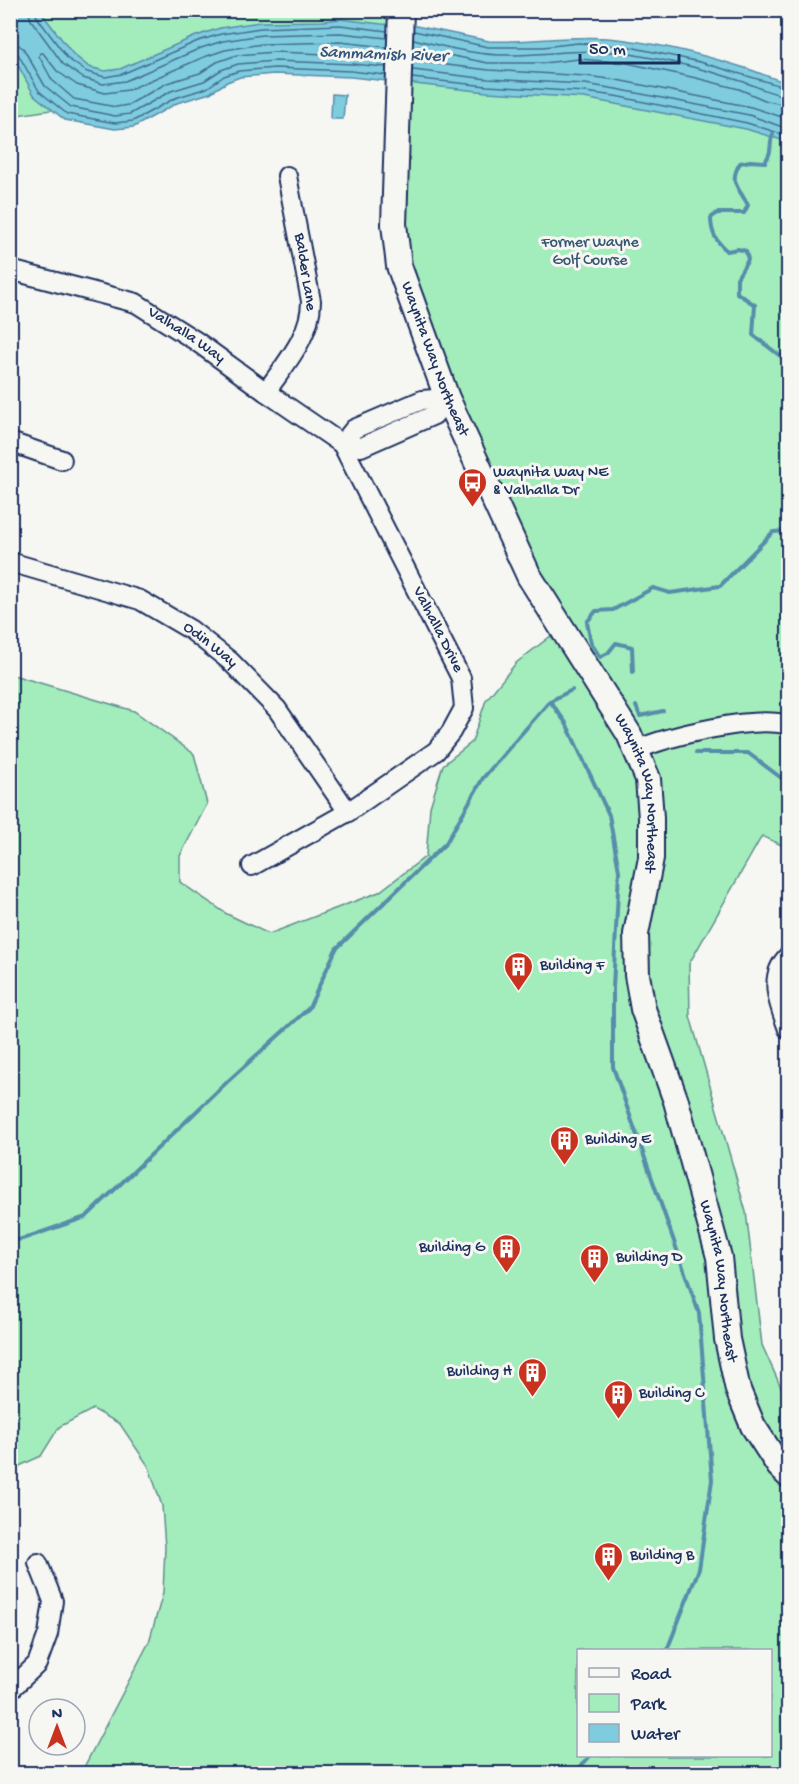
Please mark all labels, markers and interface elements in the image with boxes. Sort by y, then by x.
scale bar [580,27,679,65]
text: 50 m [589,40,626,61]
water label: Sammamish River [319,42,451,68]
street label: Balder Lane [288,231,320,313]
park label: Former Wayne Golf Course [540,234,639,271]
street label: Waynita Way Northeast [396,279,473,441]
street label: Valhalla Way [143,303,229,368]
place label: Waynita Way NE & Valhalla Dr [493,464,609,501]
bus stop icon: Waynita Way NE & Valhalla Dr [456,466,488,508]
street label: Valhalla Drive [407,583,467,677]
street label: Odin Way [180,618,242,673]
street label: Waynita Way Northeast [609,710,661,875]
building icon: Building F [503,950,535,992]
place label: Building F [539,957,605,976]
building icon: Building E [548,1124,580,1166]
place label: Building E [584,1131,652,1150]
street label: Waynita Way Northeast [694,1198,741,1365]
building icon: Building G [490,1232,522,1274]
place label: Building G [418,1239,486,1258]
building icon: Building D [579,1242,611,1284]
place label: Building D [615,1249,683,1268]
building icon: Building H [517,1356,549,1398]
place label: Building H [446,1363,513,1382]
building icon: Building C [602,1378,634,1420]
place label: Building C [638,1385,705,1404]
building icon: Building B [593,1540,625,1582]
place label: Building B [629,1547,695,1566]
legend [577,1649,772,1757]
text: Road [631,1665,672,1686]
text: Park [630,1695,667,1716]
north arrow [27,1697,87,1757]
text: N [52,1706,63,1725]
text: Water [631,1725,681,1746]

